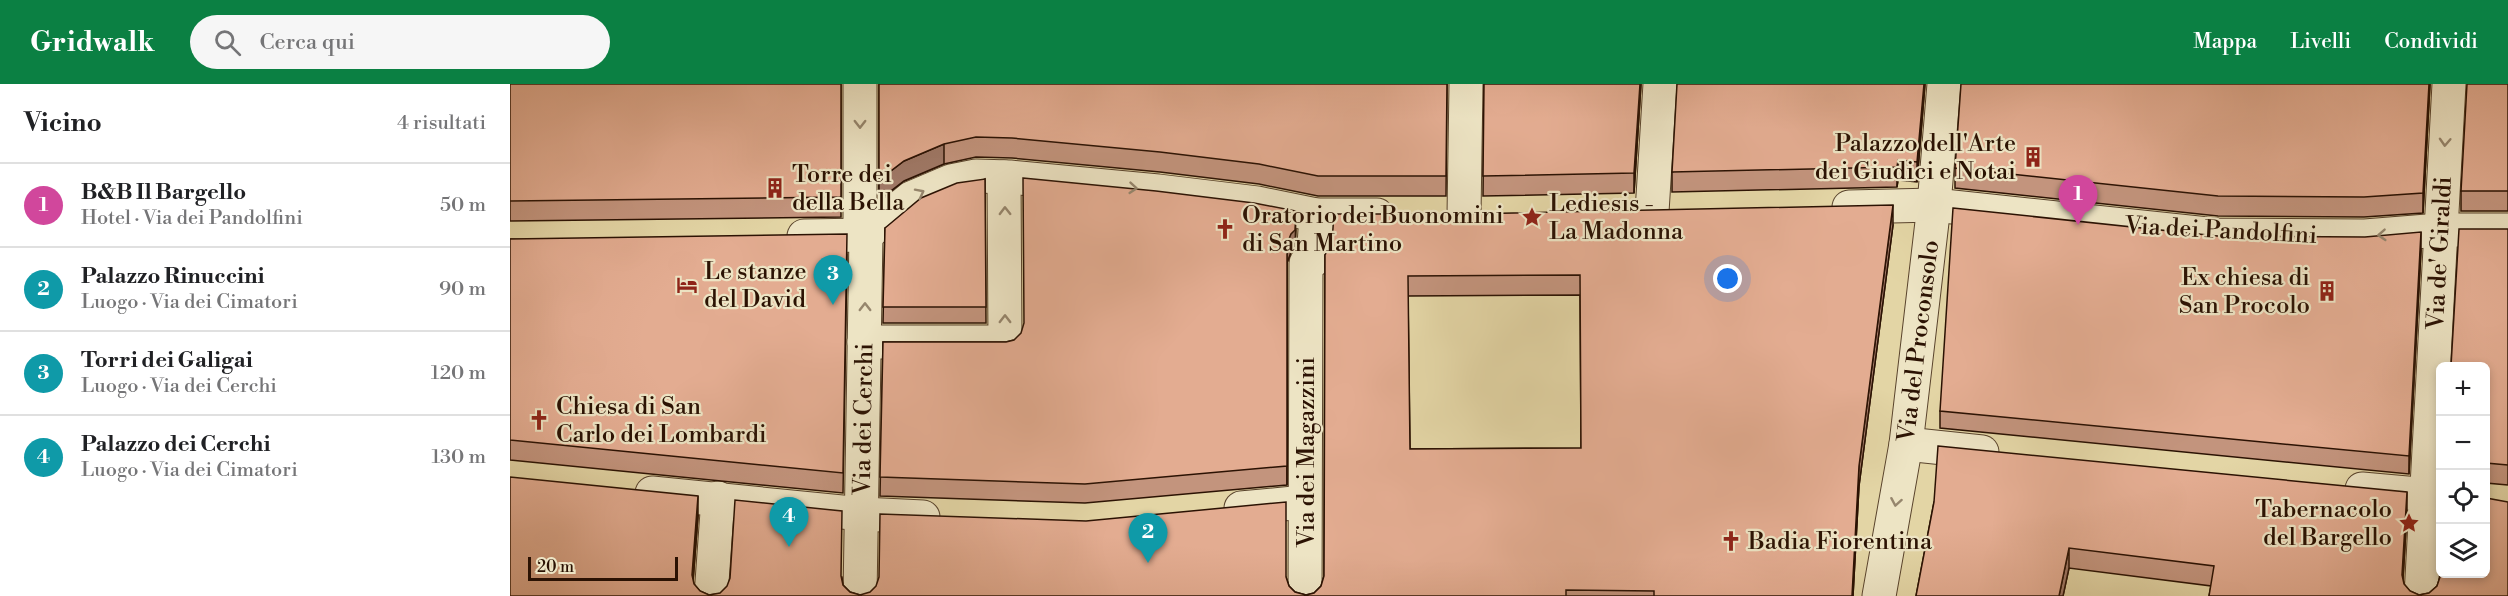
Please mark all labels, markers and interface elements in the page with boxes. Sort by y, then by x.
search box [190,15,610,69]
text: Gridwalk [30,25,154,60]
icon: search [211,26,244,59]
text: Cerca qui [259,29,355,56]
text: Mappa [2193,29,2257,55]
text: Livelli [2290,29,2351,55]
text: Condividi [2384,29,2478,55]
text: Vicino [24,107,102,139]
text: 4 risultati [397,111,486,136]
one-way arrow [854,120,866,129]
place label: Palazzo dell'Arte dei Giudici e Notai [1815,129,2016,187]
one-way arrow [2439,138,2452,147]
building icon: Palazzo dell'Arte dei Giudici e Notai [2021,145,2045,169]
place label: Torre dei della Bella [792,160,905,218]
building icon: Torre dei della Bella [763,176,787,200]
pin: 1 [2058,176,2098,225]
street label: Via de' Giraldi [2421,176,2459,332]
text: B&B Il Bargello [81,179,246,206]
one-way arrow [1129,182,1138,195]
one-way arrow [914,189,925,200]
place label: Lediesis - La Madonna [1549,189,1684,247]
text: 1 [39,193,48,218]
text: 50 m [440,193,486,218]
place label: Oratorio dei Buonomini di San Martino [1242,201,1504,259]
place icon: Lediesis - La Madonna [1520,205,1544,229]
text: Hotel · Via dei Pandolfini [81,206,303,231]
one-way arrow [999,206,1011,215]
street label: Via dei Pandolfini [2123,211,2318,251]
church icon: Oratorio dei Buonomini di San Martino [1213,217,1237,241]
one-way arrow [2378,228,2387,241]
street label: Via del Proconsolo [1892,239,1946,445]
pin: 3 [814,256,852,305]
place label: Le stanze del David [704,257,807,315]
text: Palazzo Rinuccini [81,263,265,290]
place label: Ex chiesa di San Procolo [2179,263,2310,321]
your location [1713,264,1742,293]
hotel icon: Le stanze del David [675,273,699,297]
text: 2 [37,277,50,302]
text: 90 m [439,277,486,302]
building icon: Ex chiesa di San Procolo [2315,279,2339,303]
text: Luogo · Via dei Cimatori [81,290,298,315]
one-way arrow [859,302,871,311]
one-way arrow [999,315,1011,324]
street label: Via dei Cerchi [848,343,880,496]
text: Torri dei Galigai [81,347,253,374]
street label: Via dei Magazzini [1292,357,1322,548]
text: 3 [37,361,50,386]
text: 120 m [431,361,486,386]
map controls [2436,362,2490,578]
button: + [2436,362,2490,416]
text: Luogo · Via dei Cerchi [81,374,277,399]
place label: Chiesa di San Carlo dei Lombardi [556,392,767,450]
church icon: Chiesa di San Carlo dei Lombardi [527,408,551,432]
button: − [2436,416,2490,470]
text: Palazzo dei Cerchi [81,431,270,458]
text: 4 [37,445,50,470]
text: 130 m [431,445,486,470]
text: Luogo · Via dei Cimatori [81,458,298,483]
button: locate [2436,470,2490,524]
place label: Tabernacolo del Bargello [2255,495,2392,553]
one-way arrow [1890,497,1903,507]
pin: 4 [770,498,808,547]
place icon: Tabernacolo del Bargello [2397,511,2421,535]
pin: 2 [1128,514,1168,563]
button: layers [2436,524,2490,578]
place label: Badia Fiorentina [1747,527,1933,557]
church icon: Badia Fiorentina [1719,529,1743,553]
scale bar [528,554,678,582]
text: 20 m [537,557,574,577]

